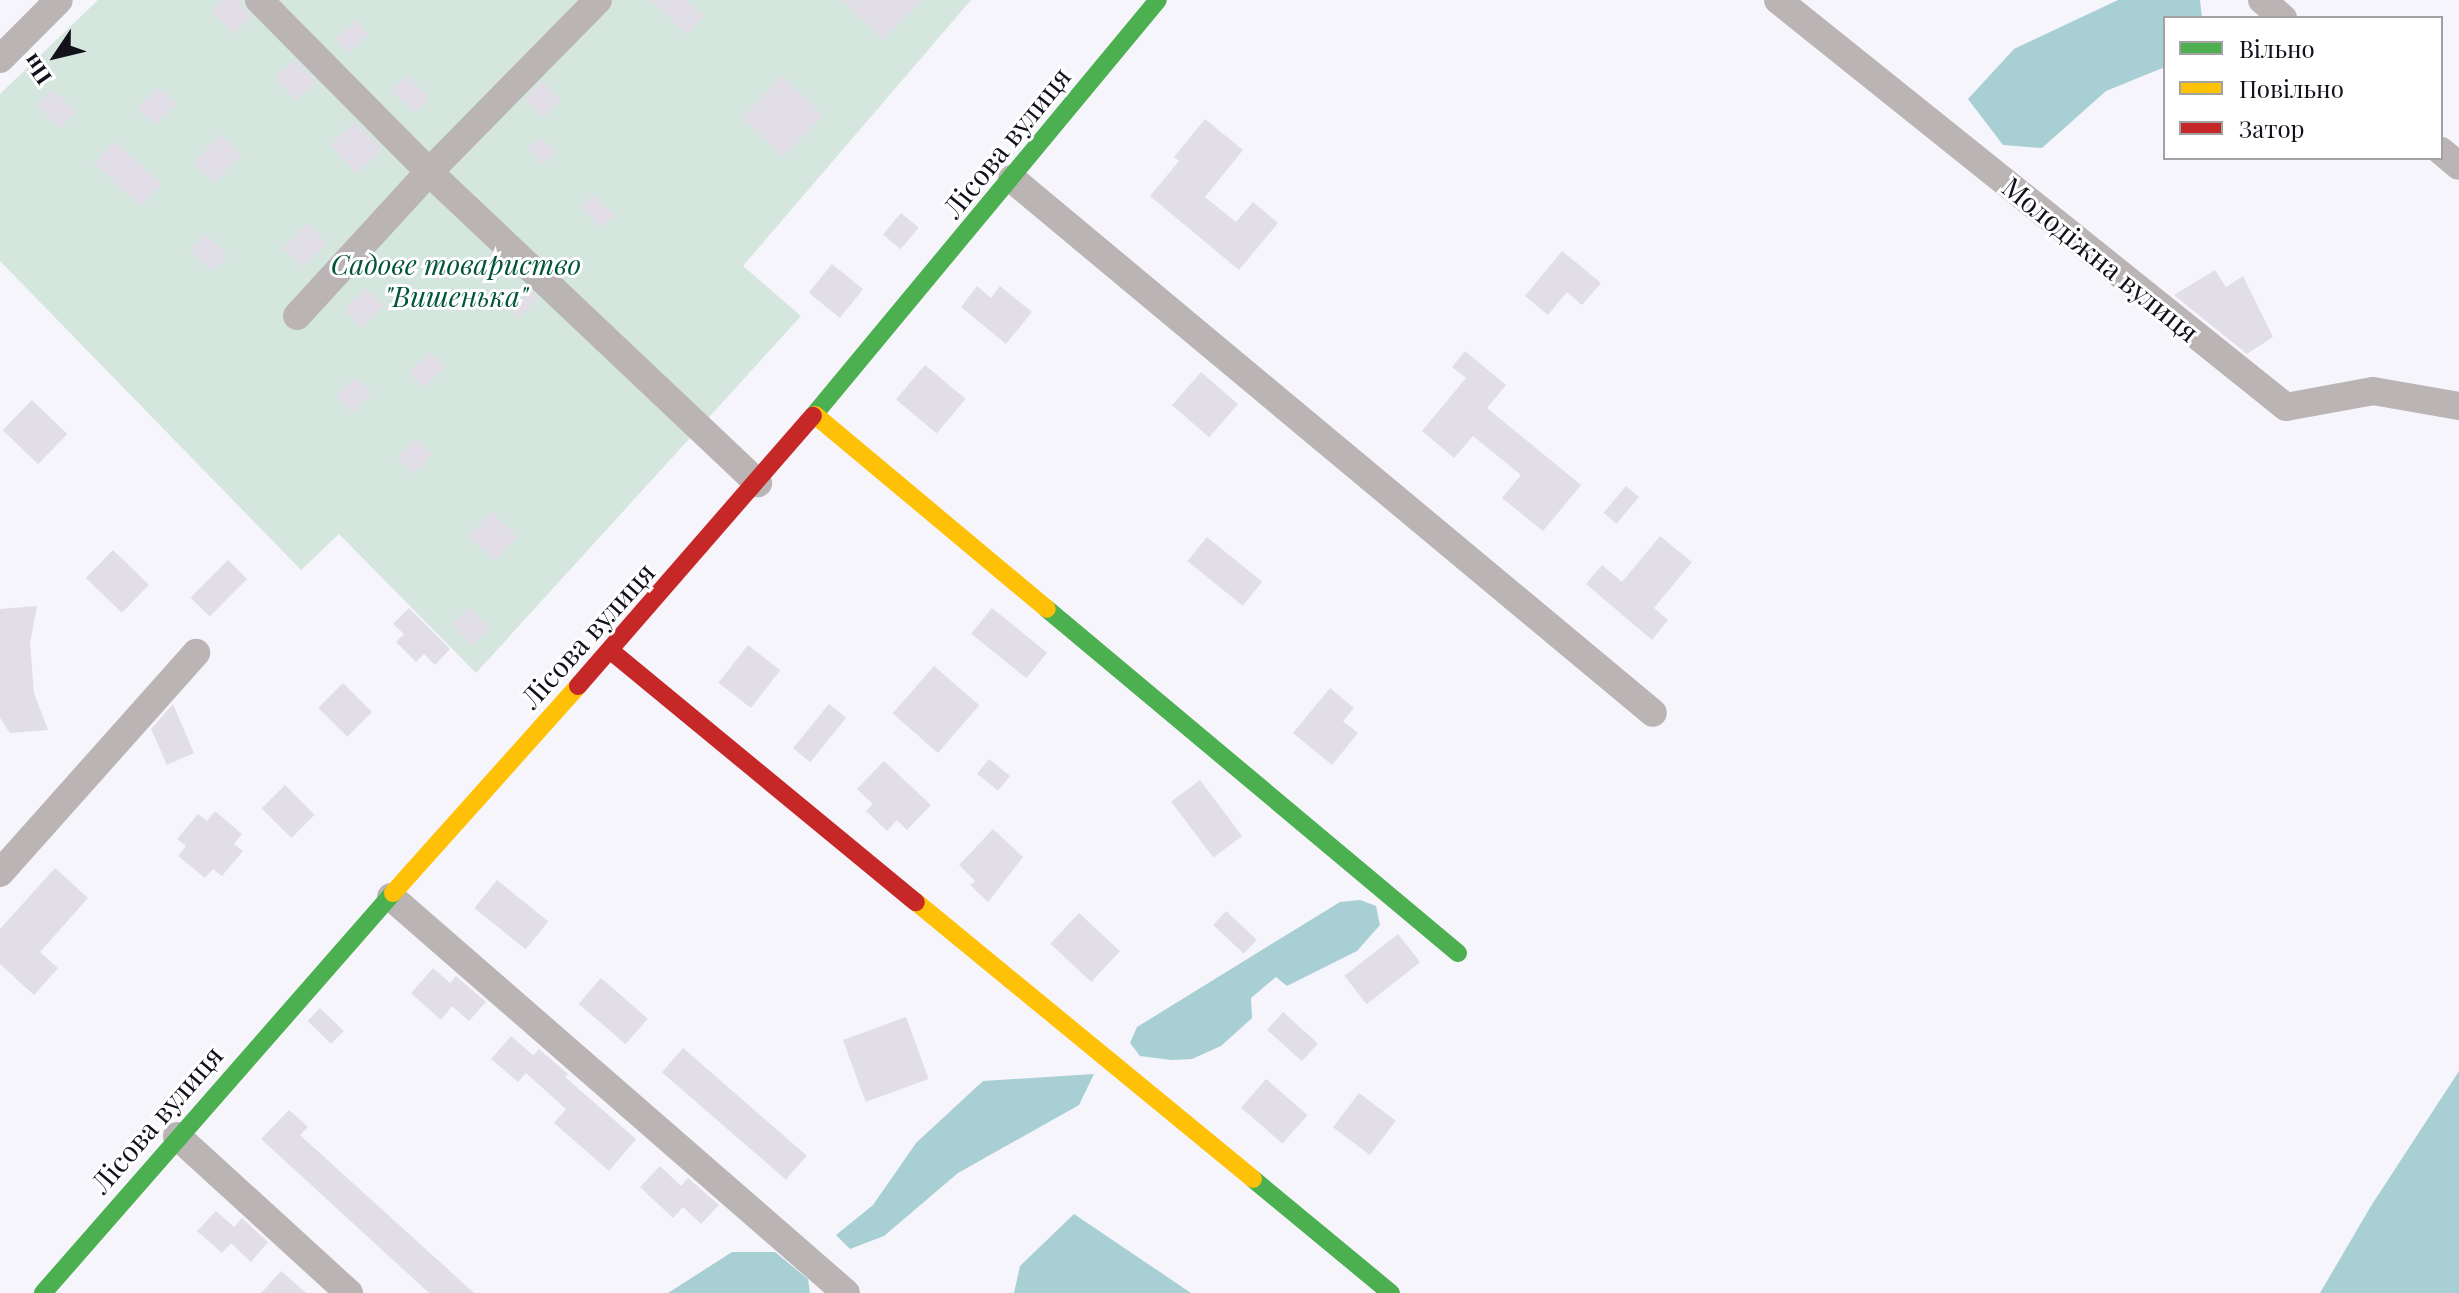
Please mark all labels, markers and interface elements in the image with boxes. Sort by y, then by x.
north arrow [16,16,96,96]
legend [2163,16,2443,160]
text: Вільно [2239,32,2315,64]
text: Пн [15,48,58,91]
street label: Лісова вулиця [935,60,1077,224]
text: Повільно [2239,72,2344,104]
text: Затор [2239,112,2305,144]
street label: Молодіжна вулиця [1996,170,2206,348]
park label: Садове товариство "Вишенька" [331,247,581,313]
street label: Лісова вулиця [513,555,661,715]
street label: Лісова вулиця [83,1038,229,1200]

